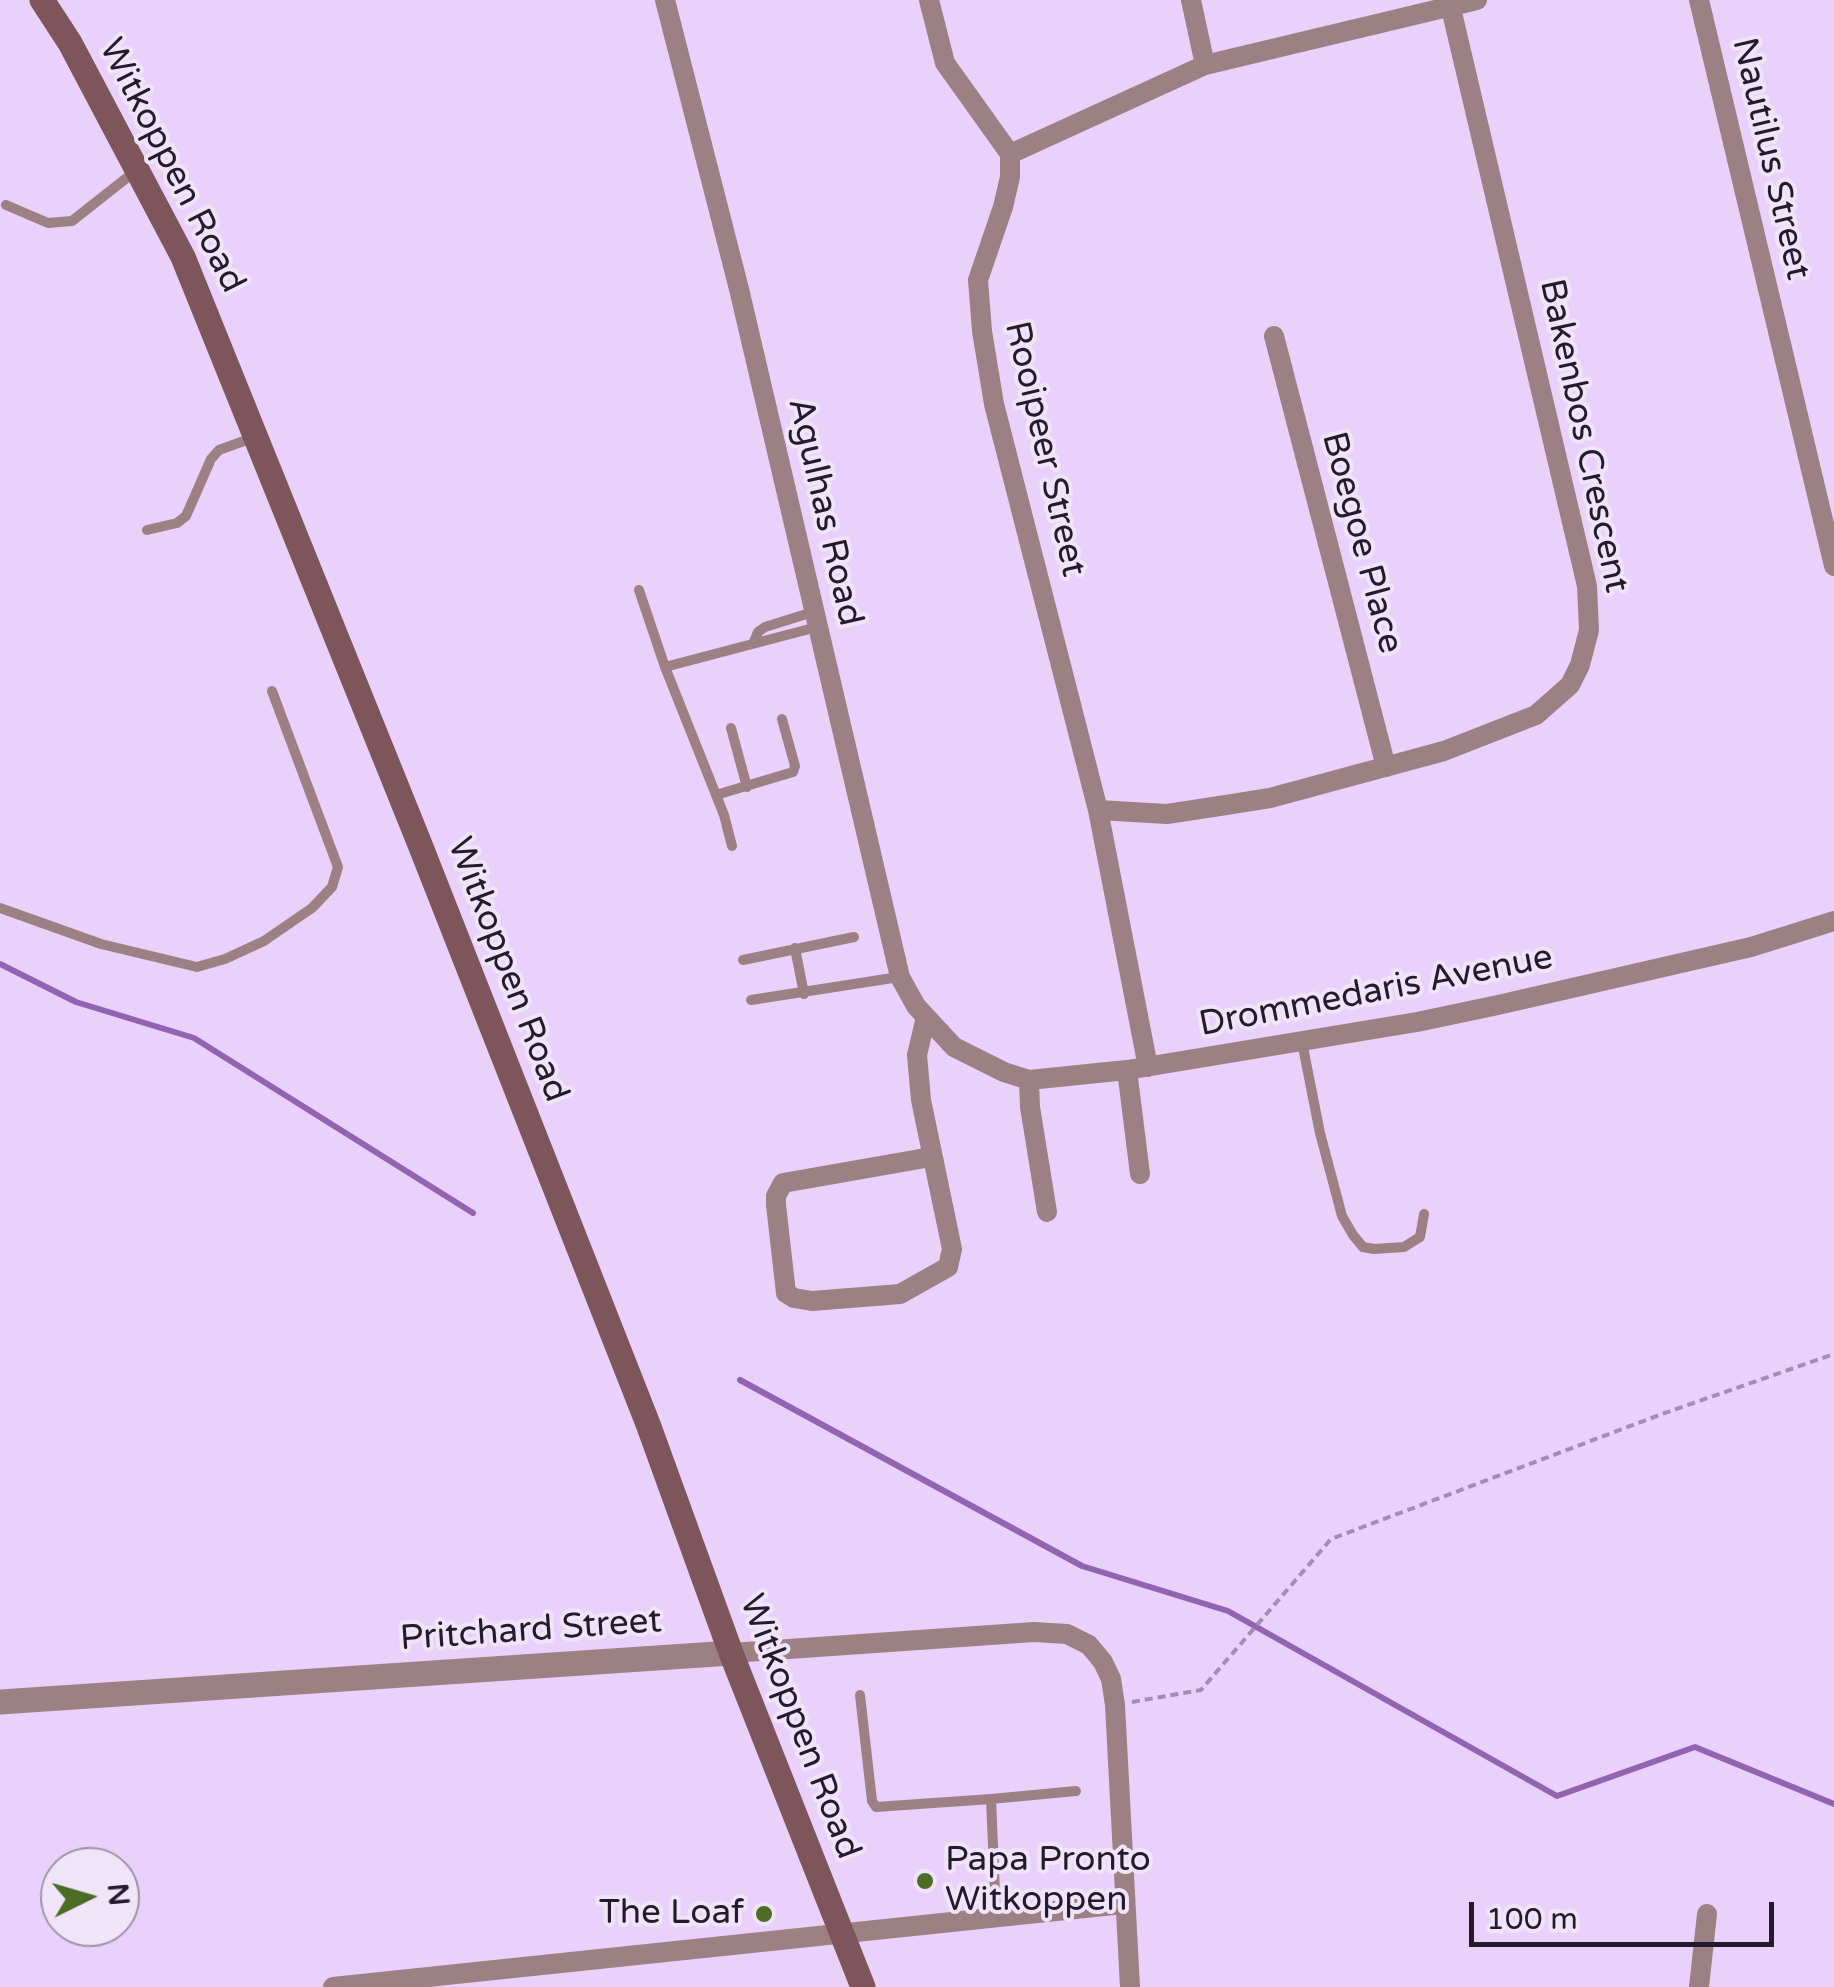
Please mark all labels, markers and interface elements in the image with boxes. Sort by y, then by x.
street label: Witkoppen Road [89,32,253,300]
street label: Nautilus Street [1722,34,1818,284]
street label: Bakenbos Crescent [1529,276,1637,596]
street label: Rooipeer Street [994,317,1094,581]
street label: Agulhas Road [777,394,871,630]
street label: Boegoe Place [1311,428,1411,658]
street label: Witkoppen Road [437,832,577,1108]
street label: Drommedaris Avenue [1196,937,1556,1047]
street label: Witkoppen Road [729,1589,869,1865]
street label: Pritchard Street [399,1601,663,1661]
place label: Papa Pronto Witkoppen [945,1840,1151,1922]
north arrow [40,1847,140,1947]
marker: Papa Pronto Witkoppen [914,1870,936,1892]
text: N [100,1882,136,1907]
scale bar [1474,1882,1779,1944]
place label: The Loaf [599,1893,744,1935]
text: 100 m [1486,1901,1578,1938]
marker: The Loaf [753,1903,775,1925]

